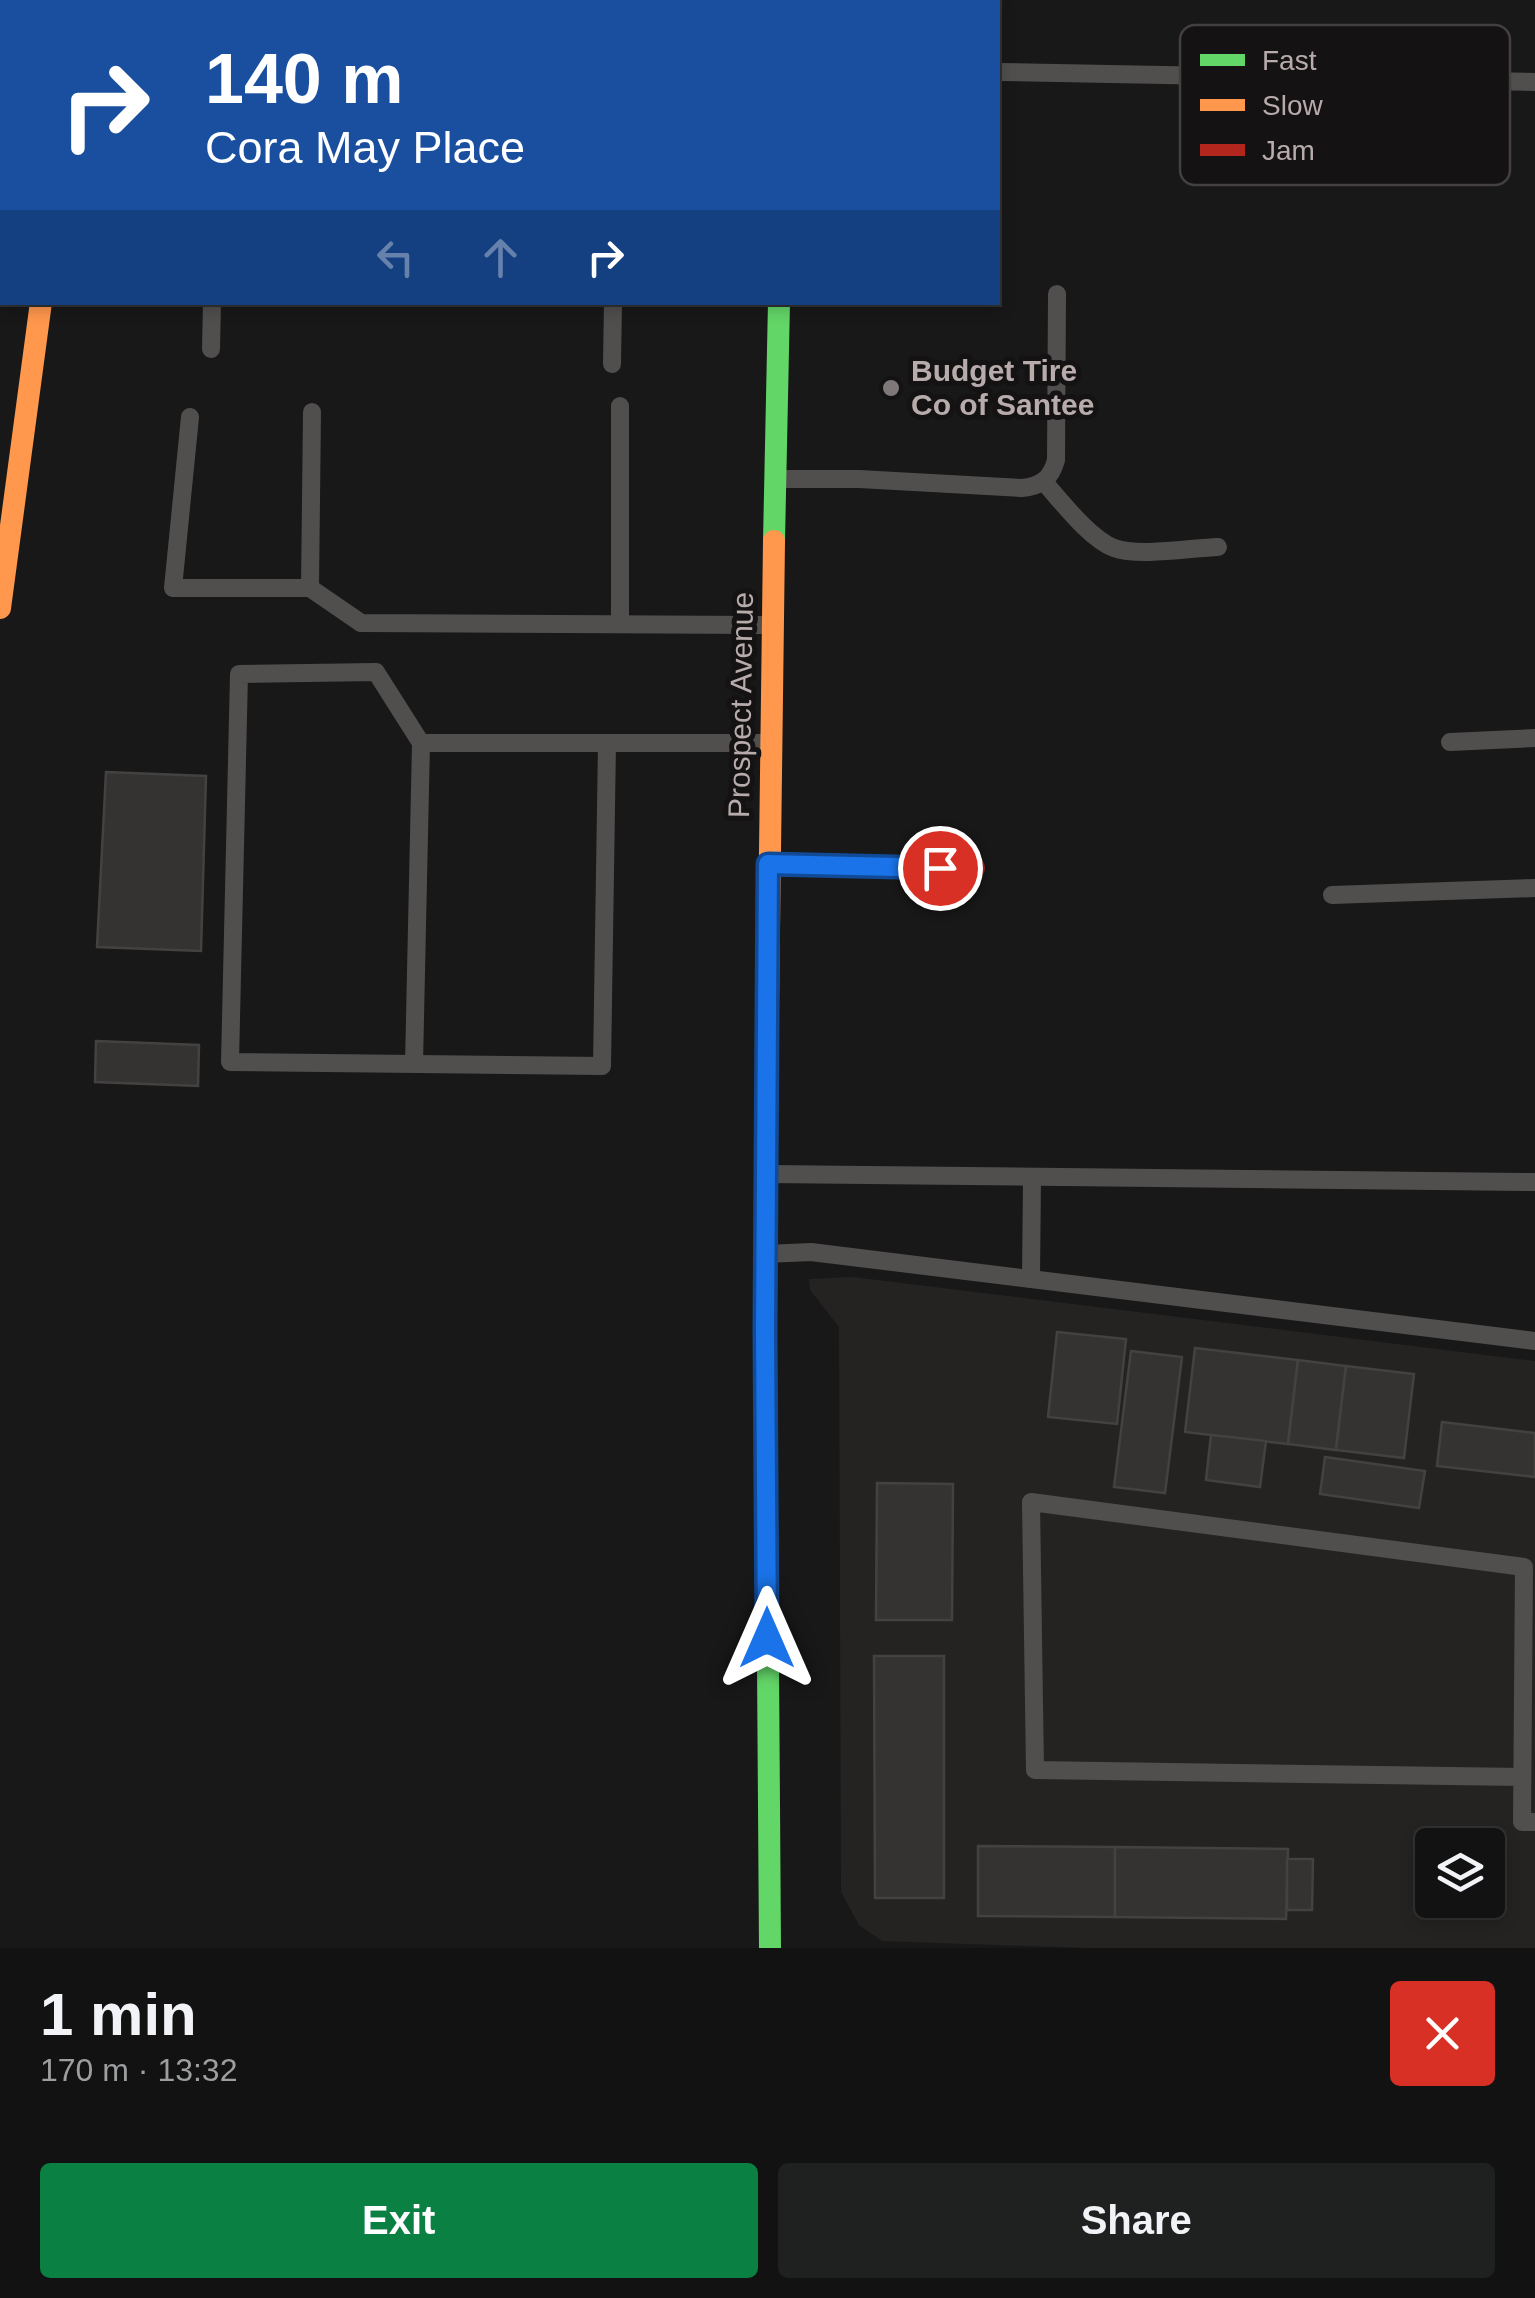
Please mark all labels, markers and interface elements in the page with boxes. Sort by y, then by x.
legend [1180,25,1510,185]
icon: right [40,40,170,170]
text: 140 m [205,40,403,118]
text: Fast [1262,45,1317,76]
text: Slow [1262,90,1323,121]
text: Cora May Place [205,122,525,173]
text: Jam [1262,135,1315,166]
icon: left [368,230,423,285]
icon: ahead [473,230,528,285]
icon: right [578,230,633,285]
place label: Budget Tire Co of Santee [911,354,1094,421]
marker: Budget Tire Co of Santee [880,377,902,399]
street label: Prospect Avenue [722,592,759,818]
pin [898,826,983,911]
icon: arrive [913,841,968,896]
position arrow [715,1586,819,1690]
map controls [1415,1828,1505,1918]
button: layers [1415,1828,1505,1918]
text: 1 min [40,1981,197,2048]
button: close [1390,1981,1495,2086]
text: 170 m · 13:32 [40,2052,237,2088]
button: Exit [40,2163,758,2278]
button: Share [778,2163,1495,2278]

